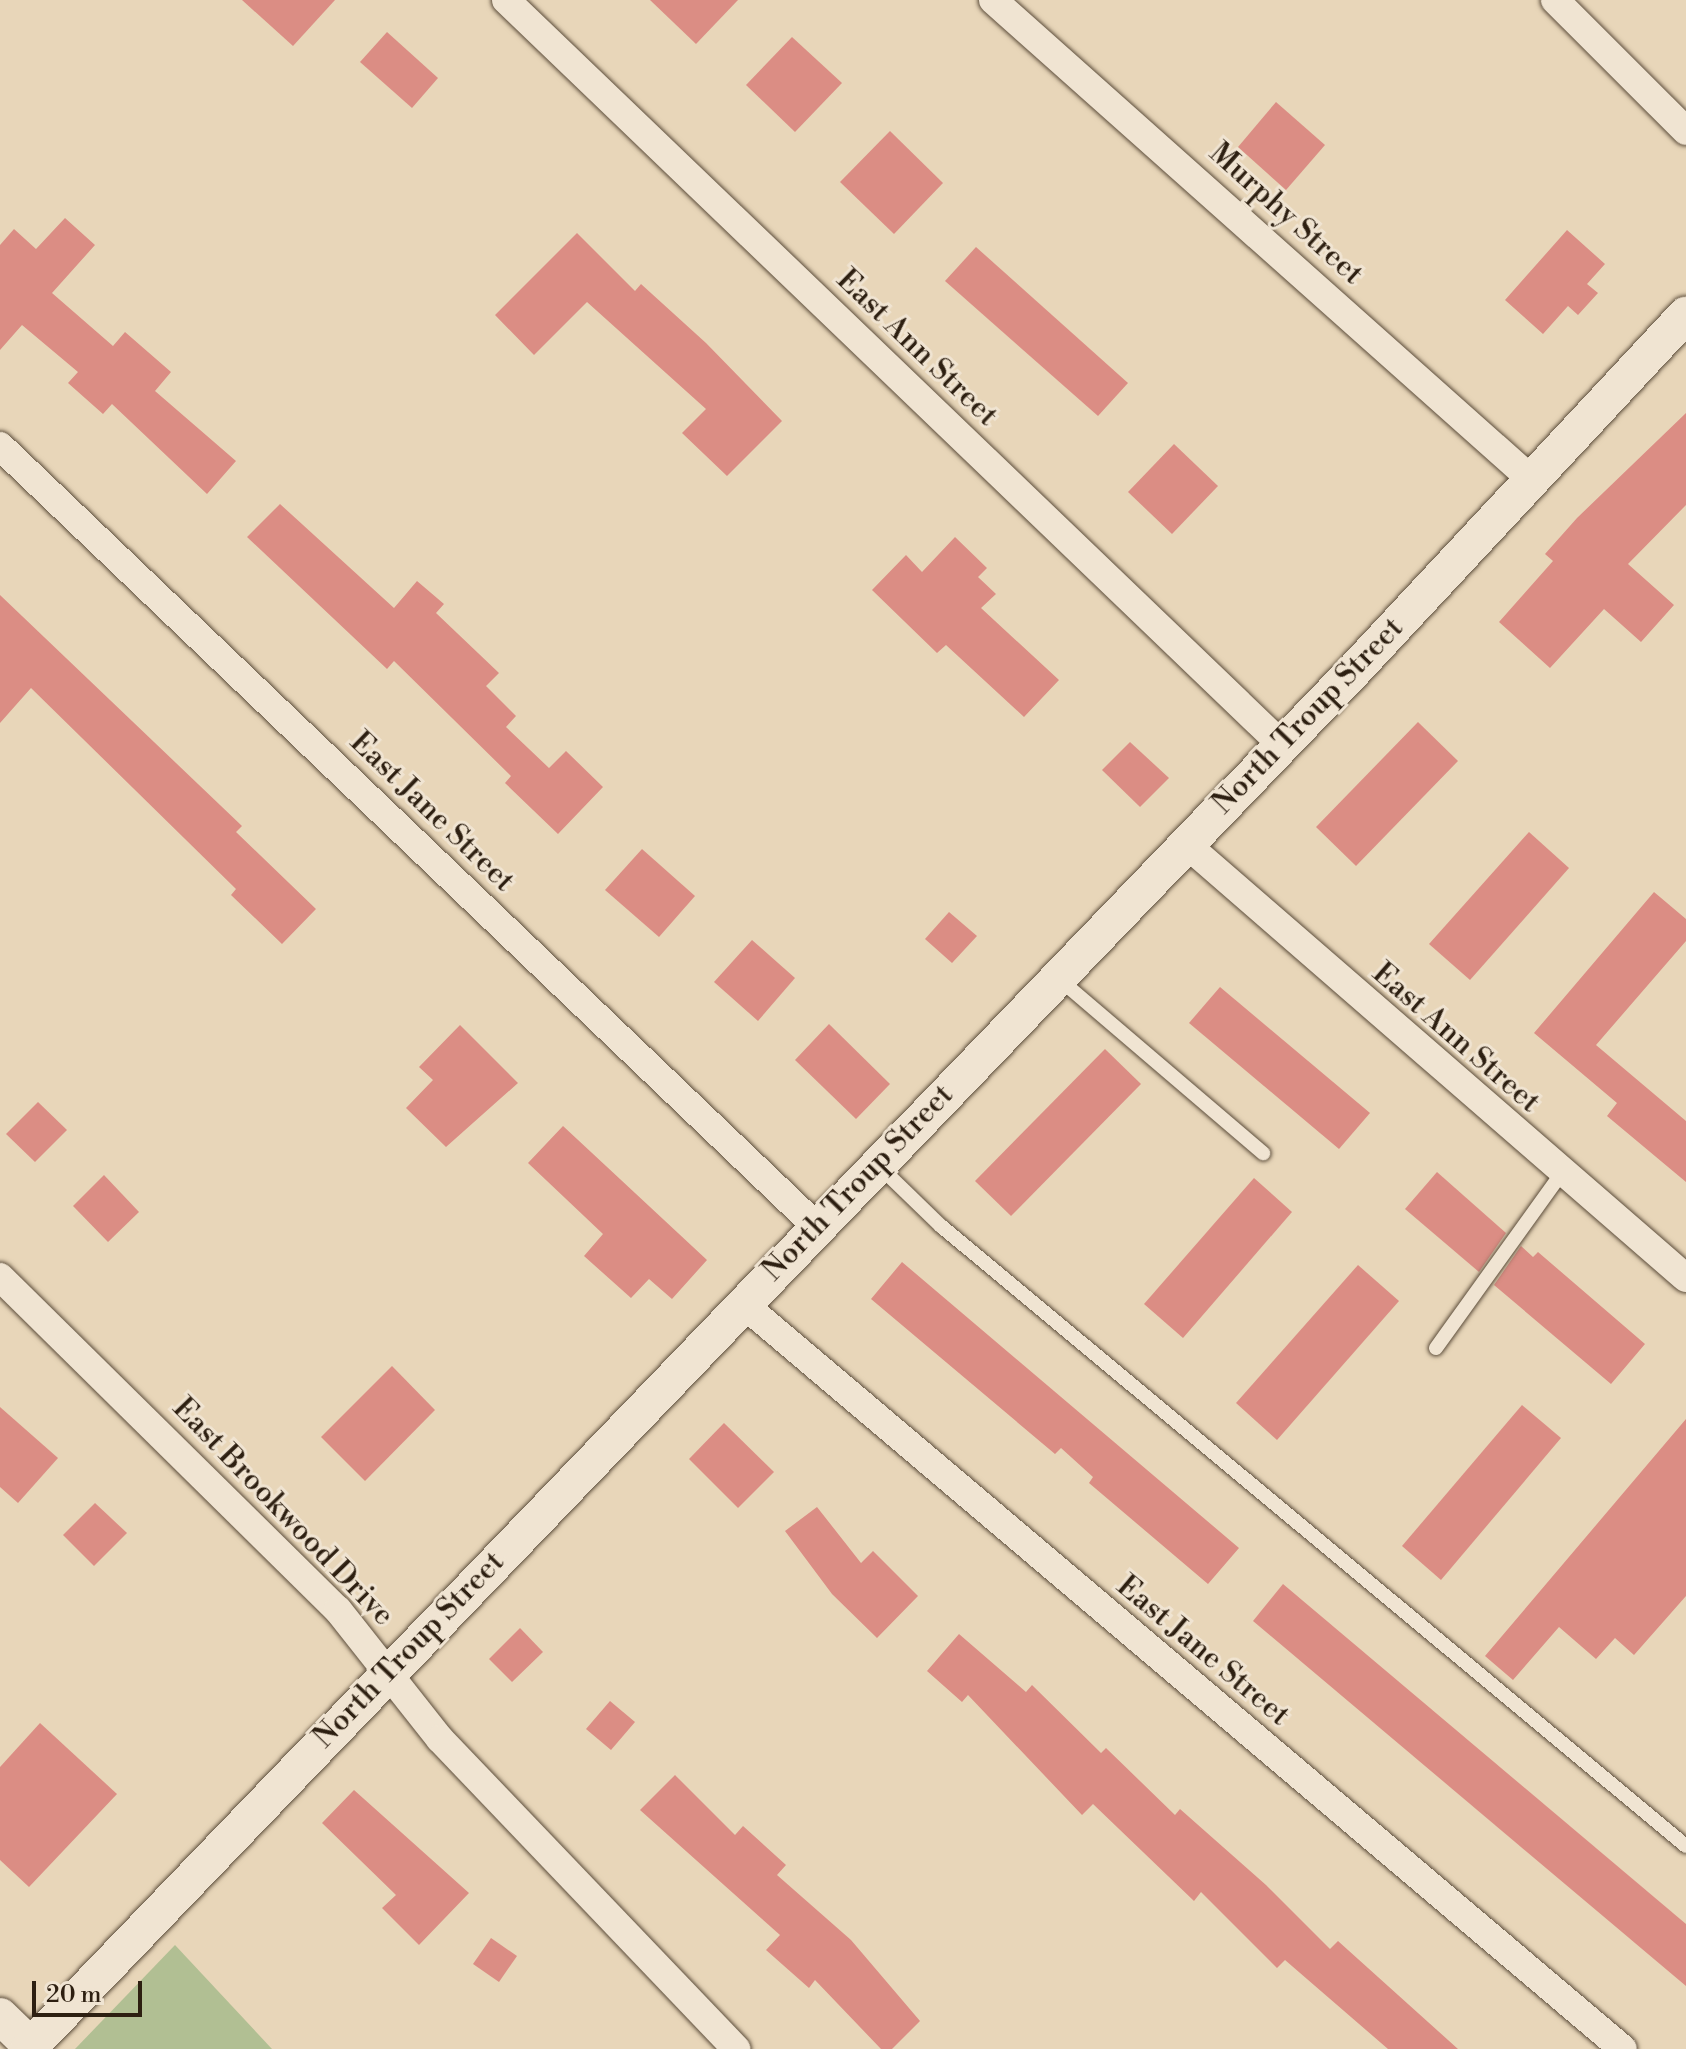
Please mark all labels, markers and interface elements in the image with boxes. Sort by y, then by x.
street label: Murphy Street [1202,136,1370,292]
street label: East Ann Street [829,262,1005,434]
street label: North Troup Street [1205,610,1411,822]
street label: East Jane Street [342,724,522,900]
street label: East Ann Street [1365,955,1547,1121]
street label: North Troup Street [755,1077,961,1289]
street label: East Brookwood Drive [165,1391,401,1633]
street label: North Troup Street [306,1544,512,1756]
street label: East Jane Street [1109,1568,1297,1734]
scale bar [36,1965,146,2015]
text: 20 m [46,1980,102,2010]

